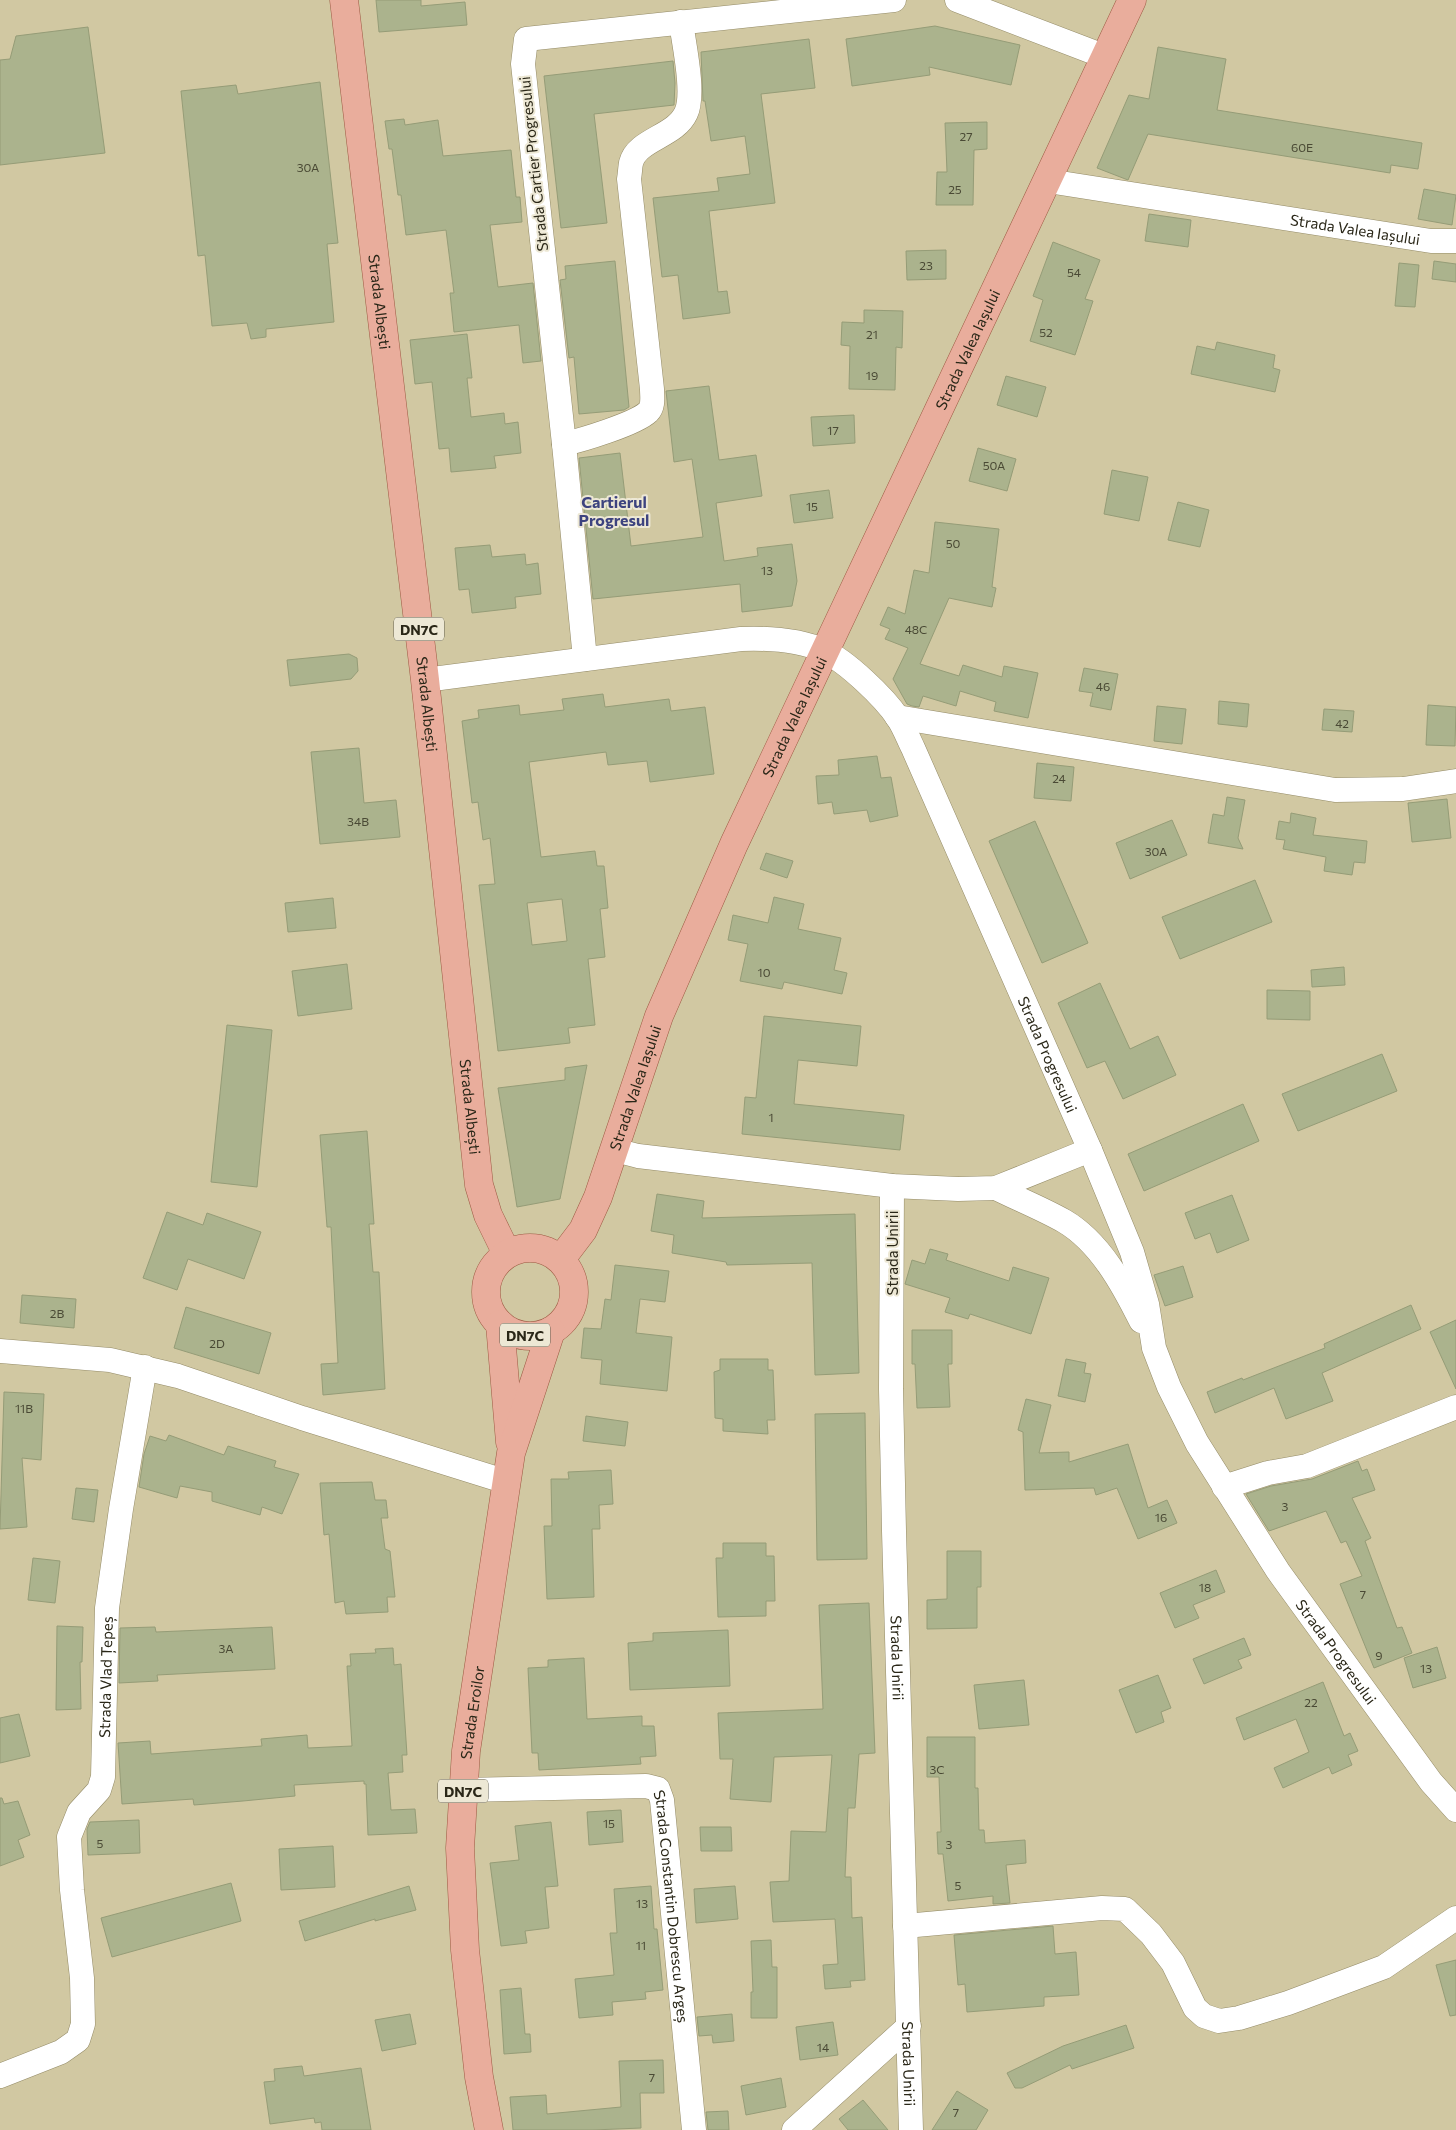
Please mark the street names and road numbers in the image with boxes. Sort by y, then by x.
street label: Strada Cartier Progresului [515,76,551,252]
street label: Strada Valea Iașului [1289,210,1421,248]
street label: Strada Albești [365,253,395,350]
street label: Strada Valea Iașului [931,286,1003,413]
road number: DN7C [394,618,444,640]
street label: Strada Valea Iașului [758,654,830,780]
street label: Strada Albești [413,655,442,753]
street label: Strada Progresului [1014,993,1081,1115]
street label: Strada Valea Iașului [605,1023,664,1153]
street label: Strada Albești [457,1058,485,1155]
street label: Strada Unirii [883,1211,901,1295]
road number: DN7C [500,1324,550,1346]
street label: Strada Progresului [1292,1596,1380,1708]
street label: Strada Unirii [887,1615,908,1701]
street label: Strada Vlad Țepeș [95,1616,118,1738]
street label: Strada Eroilor [457,1665,488,1760]
road number: DN7C [438,1780,488,1802]
street label: Strada Constantin Dobrescu Argeș [650,1787,693,2024]
street label: Strada Unirii [899,2021,919,2107]

